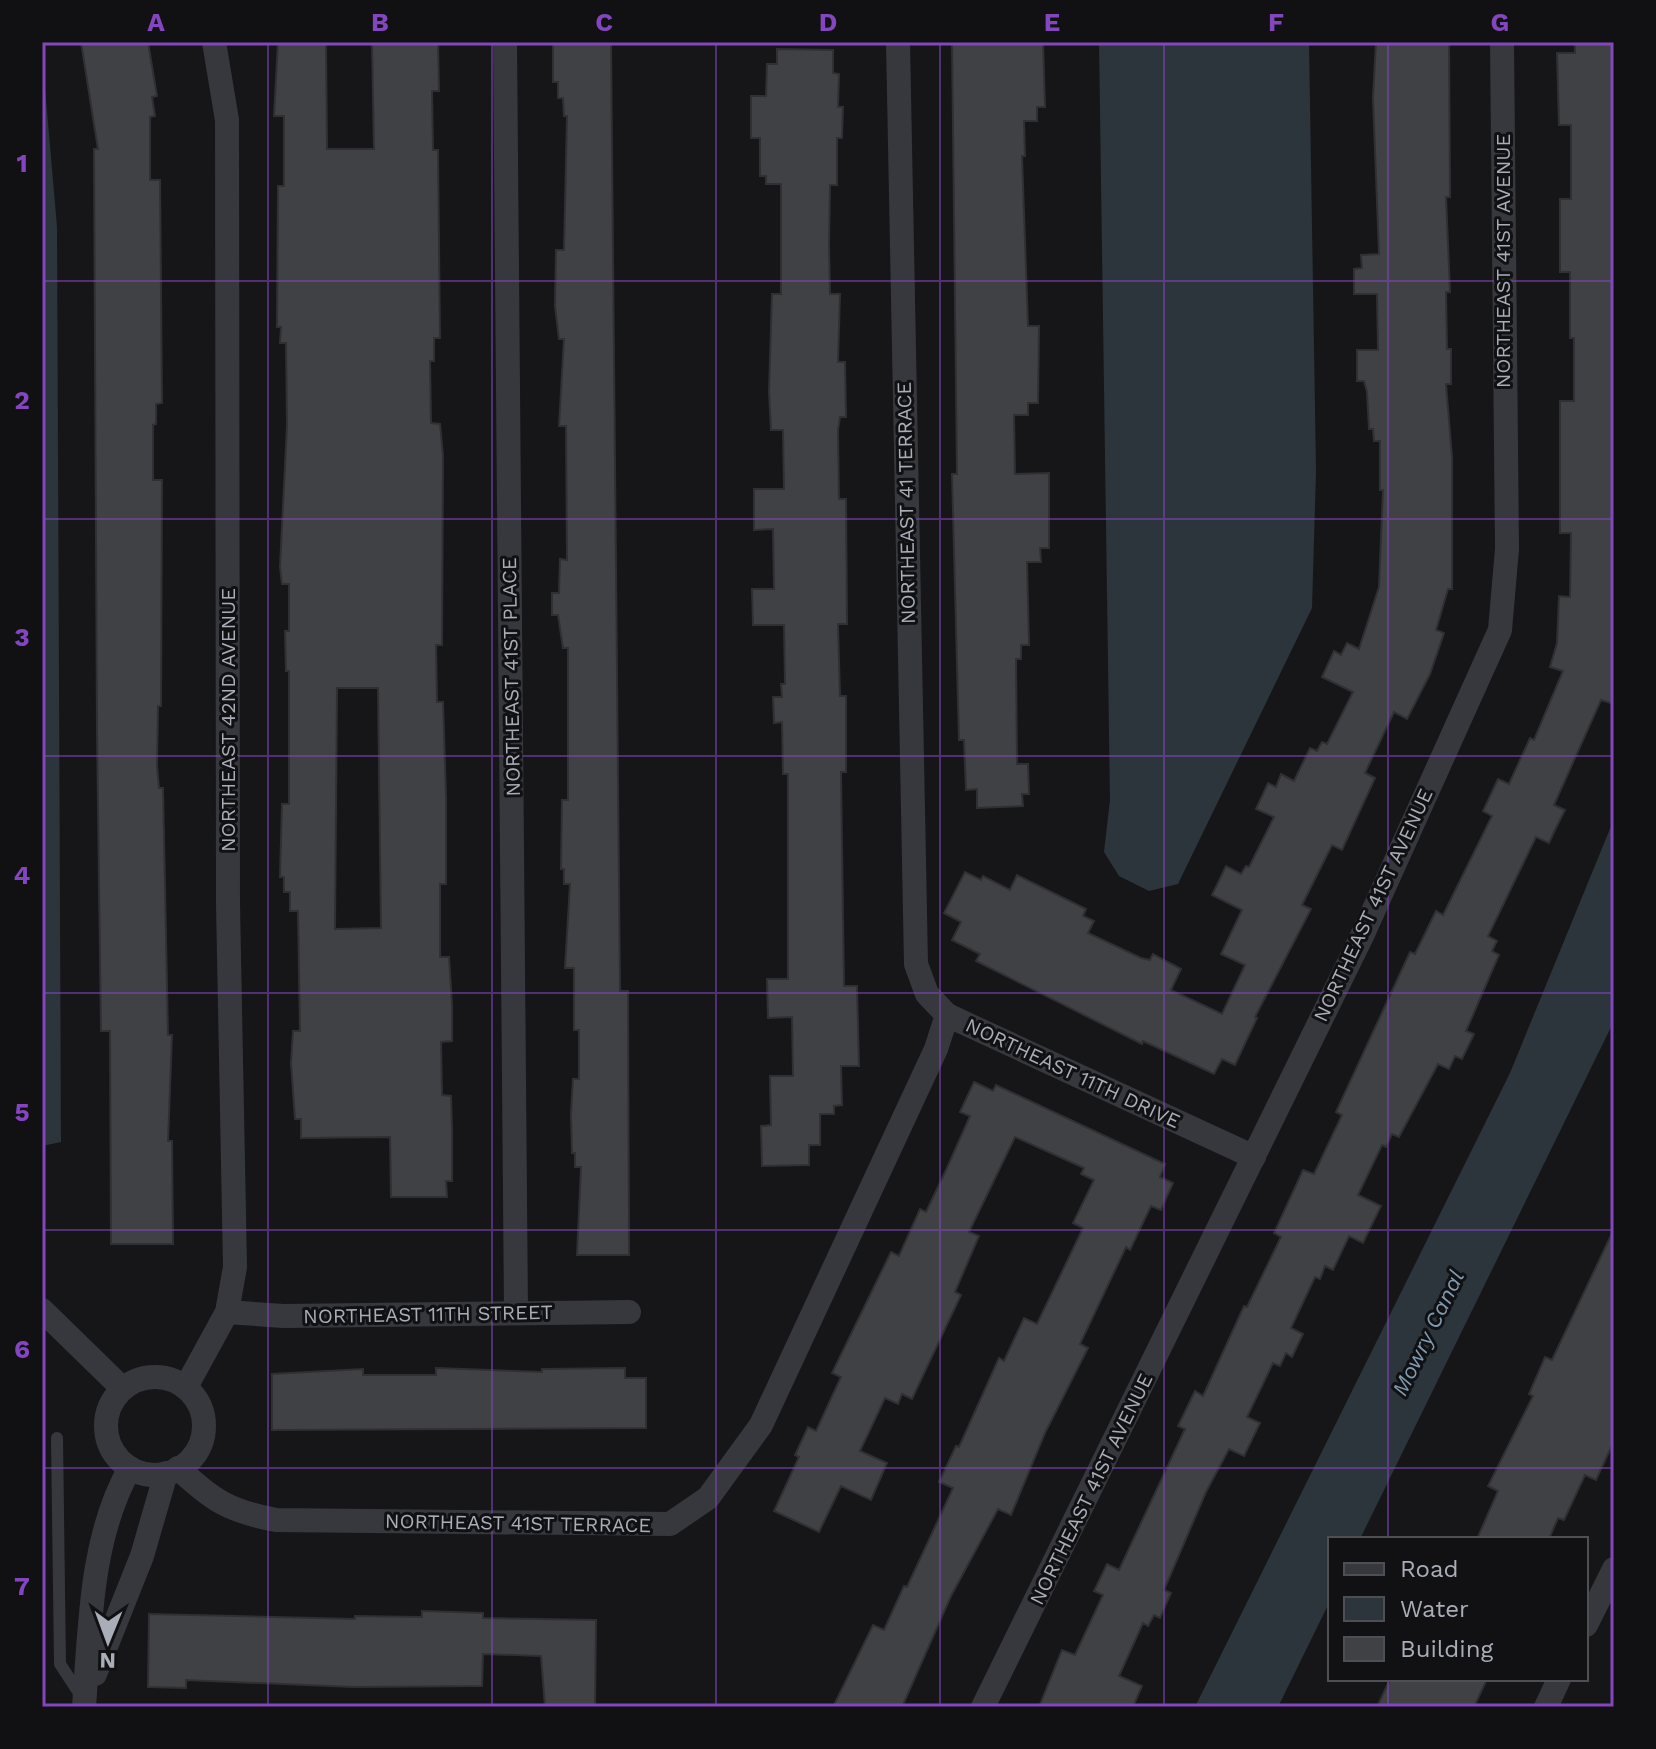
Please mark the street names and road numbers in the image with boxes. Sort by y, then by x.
street label: NORTHEAST 41ST AVENUE [1491,134,1515,388]
street label: NORTHEAST 41 TERRACE [892,382,920,624]
street label: NORTHEAST 41ST PLACE [497,557,525,797]
street label: NORTHEAST 42ND AVENUE [216,588,240,852]
street label: NORTHEAST 41ST AVENUE [1308,785,1438,1025]
street label: NORTHEAST 11TH DRIVE [962,1013,1184,1133]
street label: NORTHEAST 11TH STREET [303,1300,553,1328]
street label: NORTHEAST 41ST AVENUE [1024,1369,1158,1609]
street label: NORTHEAST 41ST TERRACE [385,1509,651,1537]

